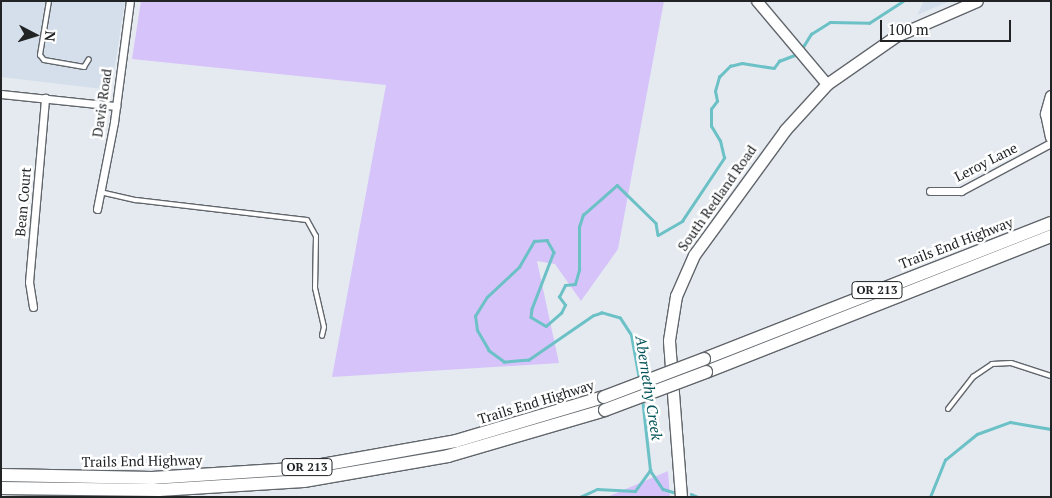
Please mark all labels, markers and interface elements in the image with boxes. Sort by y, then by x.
north arrow [10,10,60,60]
scale bar [882,10,1013,42]
text: 100 m [888,19,929,39]
text: N [41,30,60,42]
street label: Davis Road [89,68,115,138]
street label: Leroy Lane [952,139,1020,185]
street label: South Redland Road [674,142,760,254]
street label: Bean Court [12,167,34,237]
street label: Trails End Highway [897,214,1015,272]
road number: OR 213 [851,280,903,300]
water label: Abernethy Creek [632,335,666,441]
street label: Trails End Highway [476,376,596,428]
street label: Trails End Highway [82,452,202,470]
road number: OR 213 [281,458,333,477]

